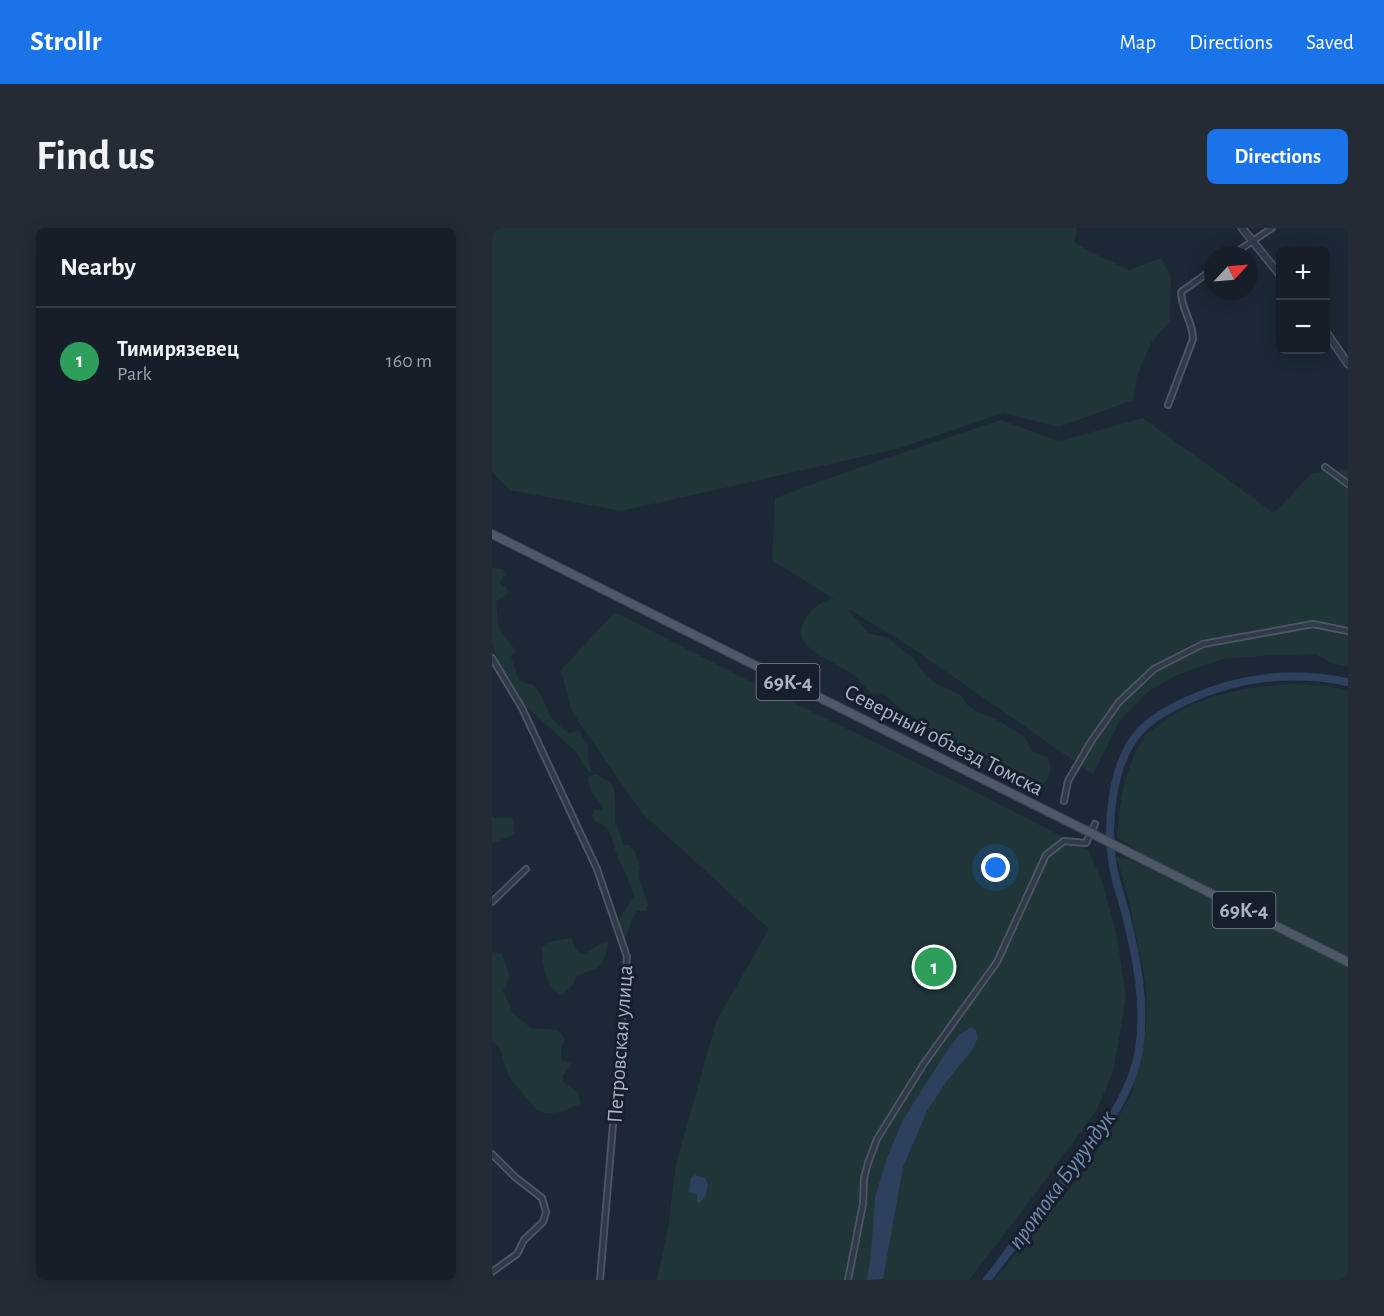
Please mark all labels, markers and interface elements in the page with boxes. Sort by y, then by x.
text: Strollr [30,28,101,56]
text: Map [1120,32,1156,53]
text: Directions [1189,32,1273,53]
text: Saved [1306,32,1354,53]
button: Directions [1207,129,1348,184]
text: Find us [36,135,155,177]
north arrow [1204,246,1258,300]
map controls [1276,246,1330,354]
button: + [1276,246,1330,300]
text: Nearby [60,254,136,280]
button: − [1276,300,1330,354]
text: Тимирязевец [117,338,239,360]
text: 1 [76,351,83,371]
text: 160 m [386,351,432,371]
text: Park [117,364,152,384]
road number: 69К-4 [756,664,820,700]
street label: Северный объезд Томска [841,680,1047,800]
your location [981,853,1010,882]
road number: 69К-4 [1212,892,1275,928]
pin: 1 [914,944,954,990]
street label: Петровская улица [604,964,636,1124]
water label: протока Бурундук [1004,1106,1120,1254]

